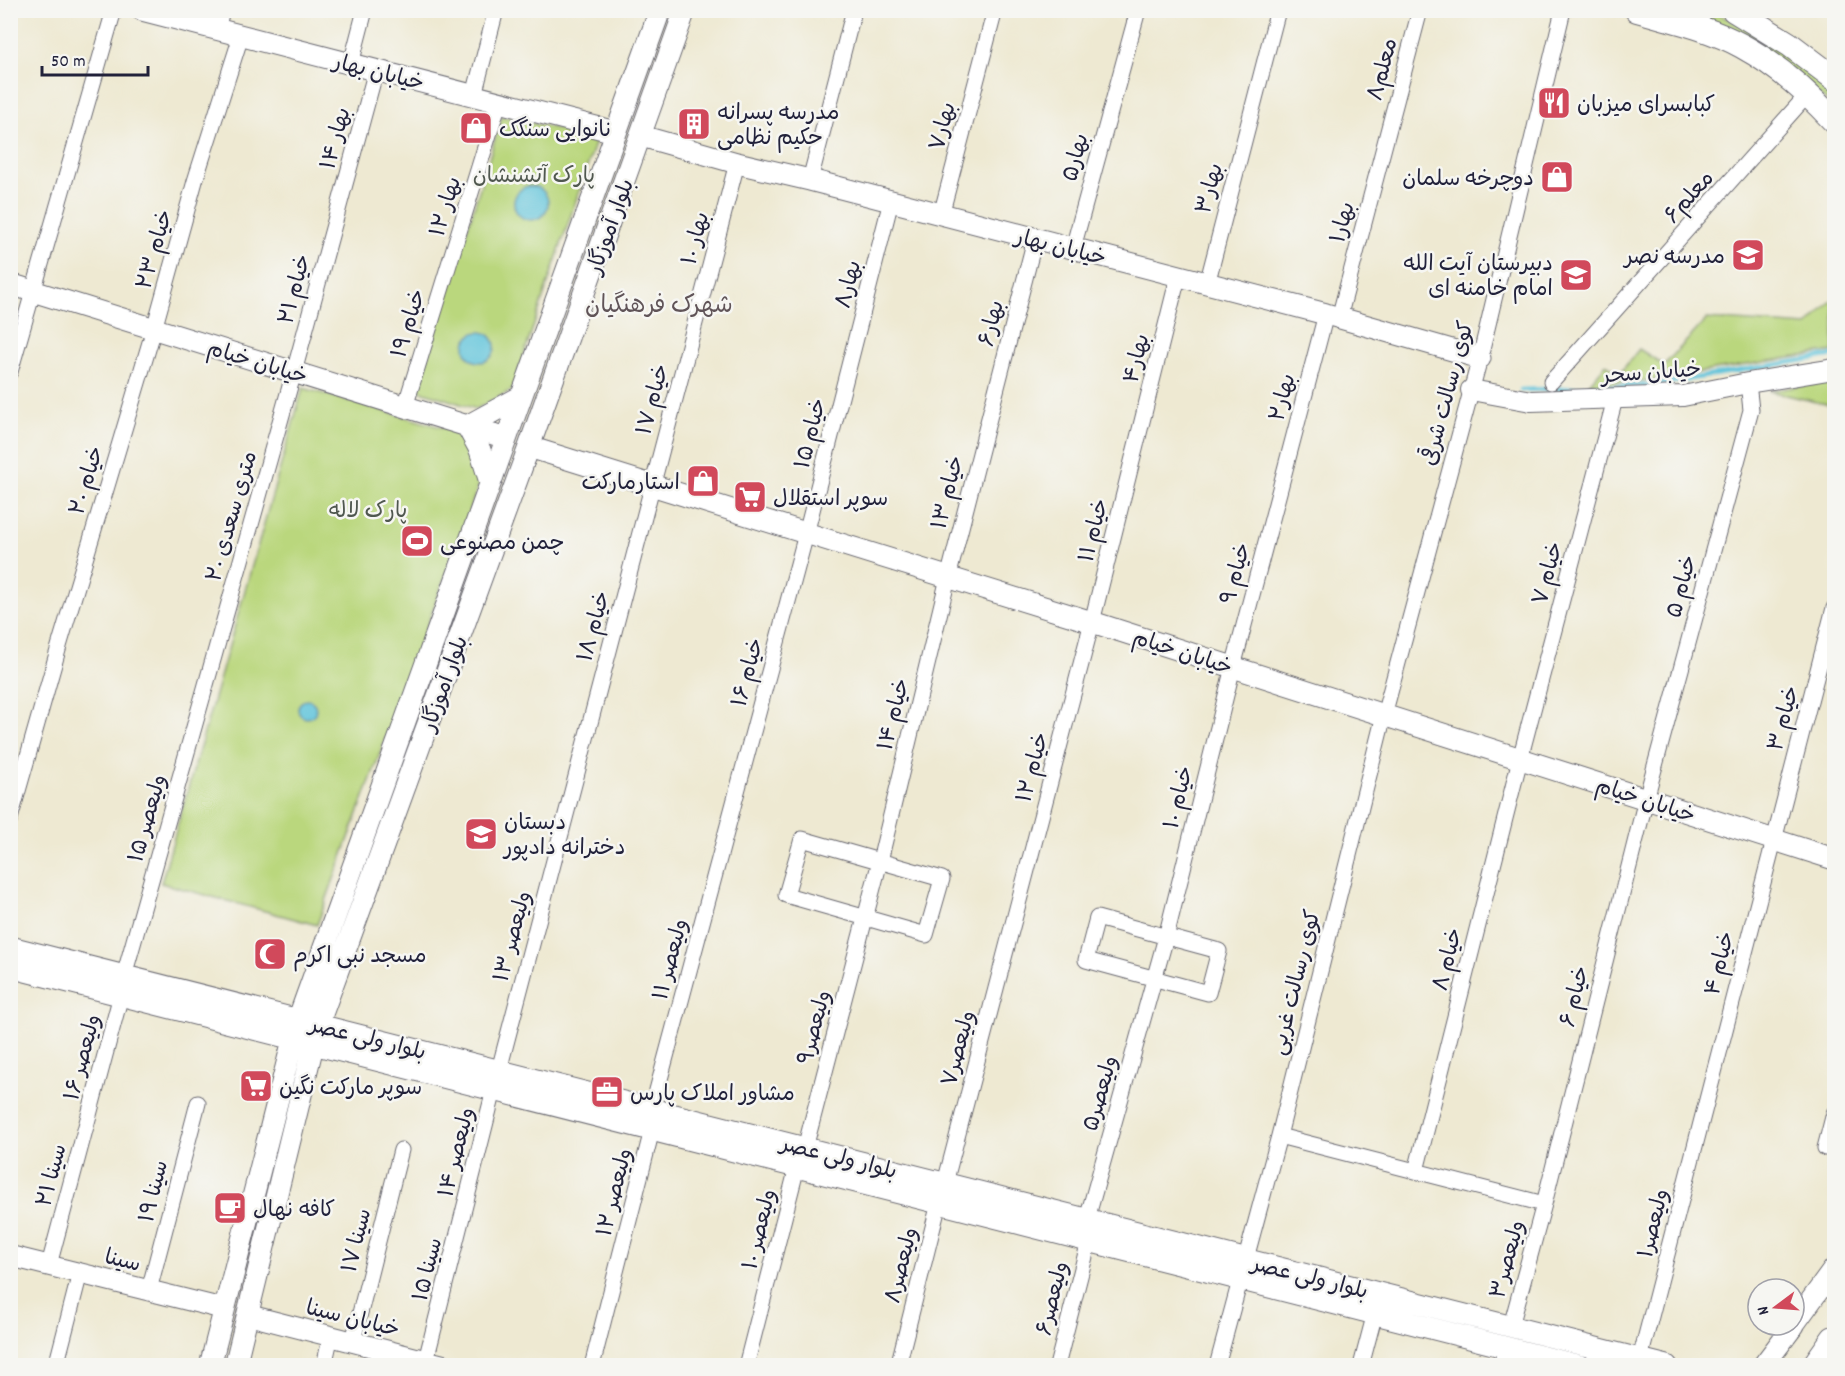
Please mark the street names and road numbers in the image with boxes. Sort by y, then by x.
street label: معلم۸ [1361,35,1408,105]
street label: خیابان بهار [327,48,427,101]
street label: بهار۷ [923,99,966,155]
street label: بهار ۱۴ [314,104,361,173]
street label: بهار۵ [1056,130,1099,185]
street label: بهار۳ [1190,160,1233,218]
street label: معلم۶ [1658,165,1723,232]
street label: بهار ۱۲ [424,173,471,241]
street label: بلوار آموزگار [580,175,644,281]
street label: بهار۱ [1324,199,1365,247]
street label: خیام ۲۳ [130,206,183,293]
street label: بهار ۱۰ [675,209,719,269]
street label: خیابان بهار [1009,223,1109,276]
street label: خیام ۲۱ [272,251,321,328]
street label: بهار۸ [829,257,871,312]
street label: خیام ۱۹ [385,286,435,362]
street label: بهار۶ [973,297,1014,350]
street label: کوی رسالت شرقی [1414,318,1484,470]
street label: بهار۴ [1117,331,1159,387]
street label: خیابان خیام [203,334,311,394]
street label: خیابان سحر [1598,356,1702,394]
street label: خیام ۱۷ [630,361,679,439]
street label: بهار۲ [1263,371,1306,425]
street label: خیام ۱۵ [789,395,836,472]
street label: خیام ۲۰ [63,443,114,519]
street label: ۲۰ متری سعدی [200,448,267,586]
street label: خیام ۱۳ [925,453,973,533]
street label: خیام ۱۱ [1073,496,1118,566]
street label: خیام ۷ [1526,539,1573,609]
street label: خیام ۹ [1214,540,1260,608]
street label: خیام ۵ [1660,552,1707,622]
street label: خیام ۱۸ [571,588,620,666]
street label: خیابان خیام [1128,624,1236,685]
street label: بلوار آموزگار [414,632,478,738]
street label: خیام ۱۶ [725,635,773,711]
street label: خیام ۱۴ [872,676,919,754]
street label: خیام ۳ [1762,683,1809,755]
street label: خیام ۱۲ [1010,729,1059,806]
street label: خیام ۱۰ [1158,763,1203,833]
street label: ولیعصر ۱۵ [122,771,177,867]
street label: خیابان خیام [1591,772,1699,833]
street label: ولیعصر ۱۳ [487,888,541,986]
street label: کوی رسالت غربی [1264,907,1330,1059]
street label: ولیعصر ۱۱ [647,916,698,1004]
street label: خیام ۸ [1427,925,1472,995]
street label: خیام ۴ [1698,928,1744,999]
street label: خیام ۶ [1554,963,1599,1031]
street label: ولیعصر۹ [792,987,841,1069]
street label: ولیعصر۷ [935,1007,985,1090]
street label: بلوار ولی عصر [304,1010,429,1070]
street label: ولیعصر ۱۶ [58,1011,111,1105]
street label: ولیعصر۵ [1077,1053,1128,1135]
street label: ولیعصر ۱۴ [432,1105,485,1201]
street label: بلوار ولی عصر [775,1129,900,1189]
street label: سینا ۲۱ [30,1141,77,1211]
street label: ولیعصر ۱۲ [590,1145,642,1240]
street label: سینا ۱۹ [133,1157,178,1226]
street label: ولیعصر ۱۰ [736,1186,786,1273]
street label: ولیعصر۱ [1632,1186,1679,1262]
street label: سینا ۱۷ [336,1206,381,1276]
street label: ولیعصر۳ [1484,1217,1535,1303]
street label: ولیعصر۸ [879,1225,928,1307]
street label: سینا ۱۵ [407,1235,452,1305]
street label: سینا [101,1243,143,1282]
street label: بلوار ولی عصر [1246,1249,1371,1309]
street label: ولیعصر۶ [1030,1259,1079,1339]
street label: خیابان سینا [302,1294,402,1347]

